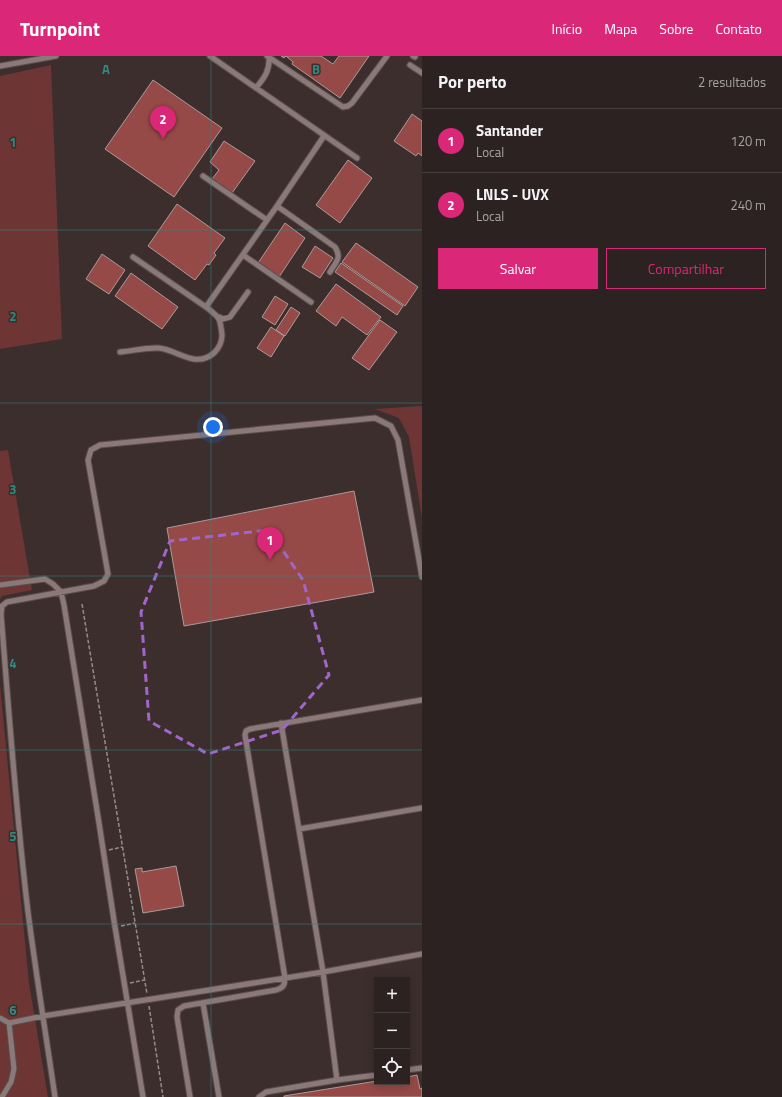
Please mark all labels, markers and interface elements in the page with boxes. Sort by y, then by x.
text: Turnpoint [20,14,100,43]
text: Início [552,18,582,39]
text: Mapa [604,18,637,39]
text: Sobre [659,18,693,39]
text: Contato [715,18,762,39]
text: A [102,59,110,79]
text: B [312,59,320,79]
text: Por perto [438,69,507,95]
text: 2 resultados [698,72,766,92]
pin: 2 [150,106,176,139]
text: Santander [476,119,543,142]
text: 1 [447,131,455,151]
text: 120 m [730,131,766,151]
text: 1 [9,132,17,152]
text: Local [476,142,504,162]
text: LNLS - UVX [476,183,549,206]
text: 2 [447,195,455,215]
text: 240 m [730,195,766,215]
text: Local [476,206,504,226]
button: Salvar [438,248,598,289]
button: Compartilhar [606,248,766,289]
text: 2 [9,306,17,326]
your location [203,417,223,437]
text: 3 [9,479,17,499]
pin: 1 [257,527,283,560]
text: 4 [9,653,17,673]
text: 5 [9,826,17,846]
map controls [374,977,410,1085]
button: + [374,977,410,1013]
text: 6 [9,1000,17,1020]
button: − [374,1013,410,1049]
button: locate [374,1049,410,1085]

